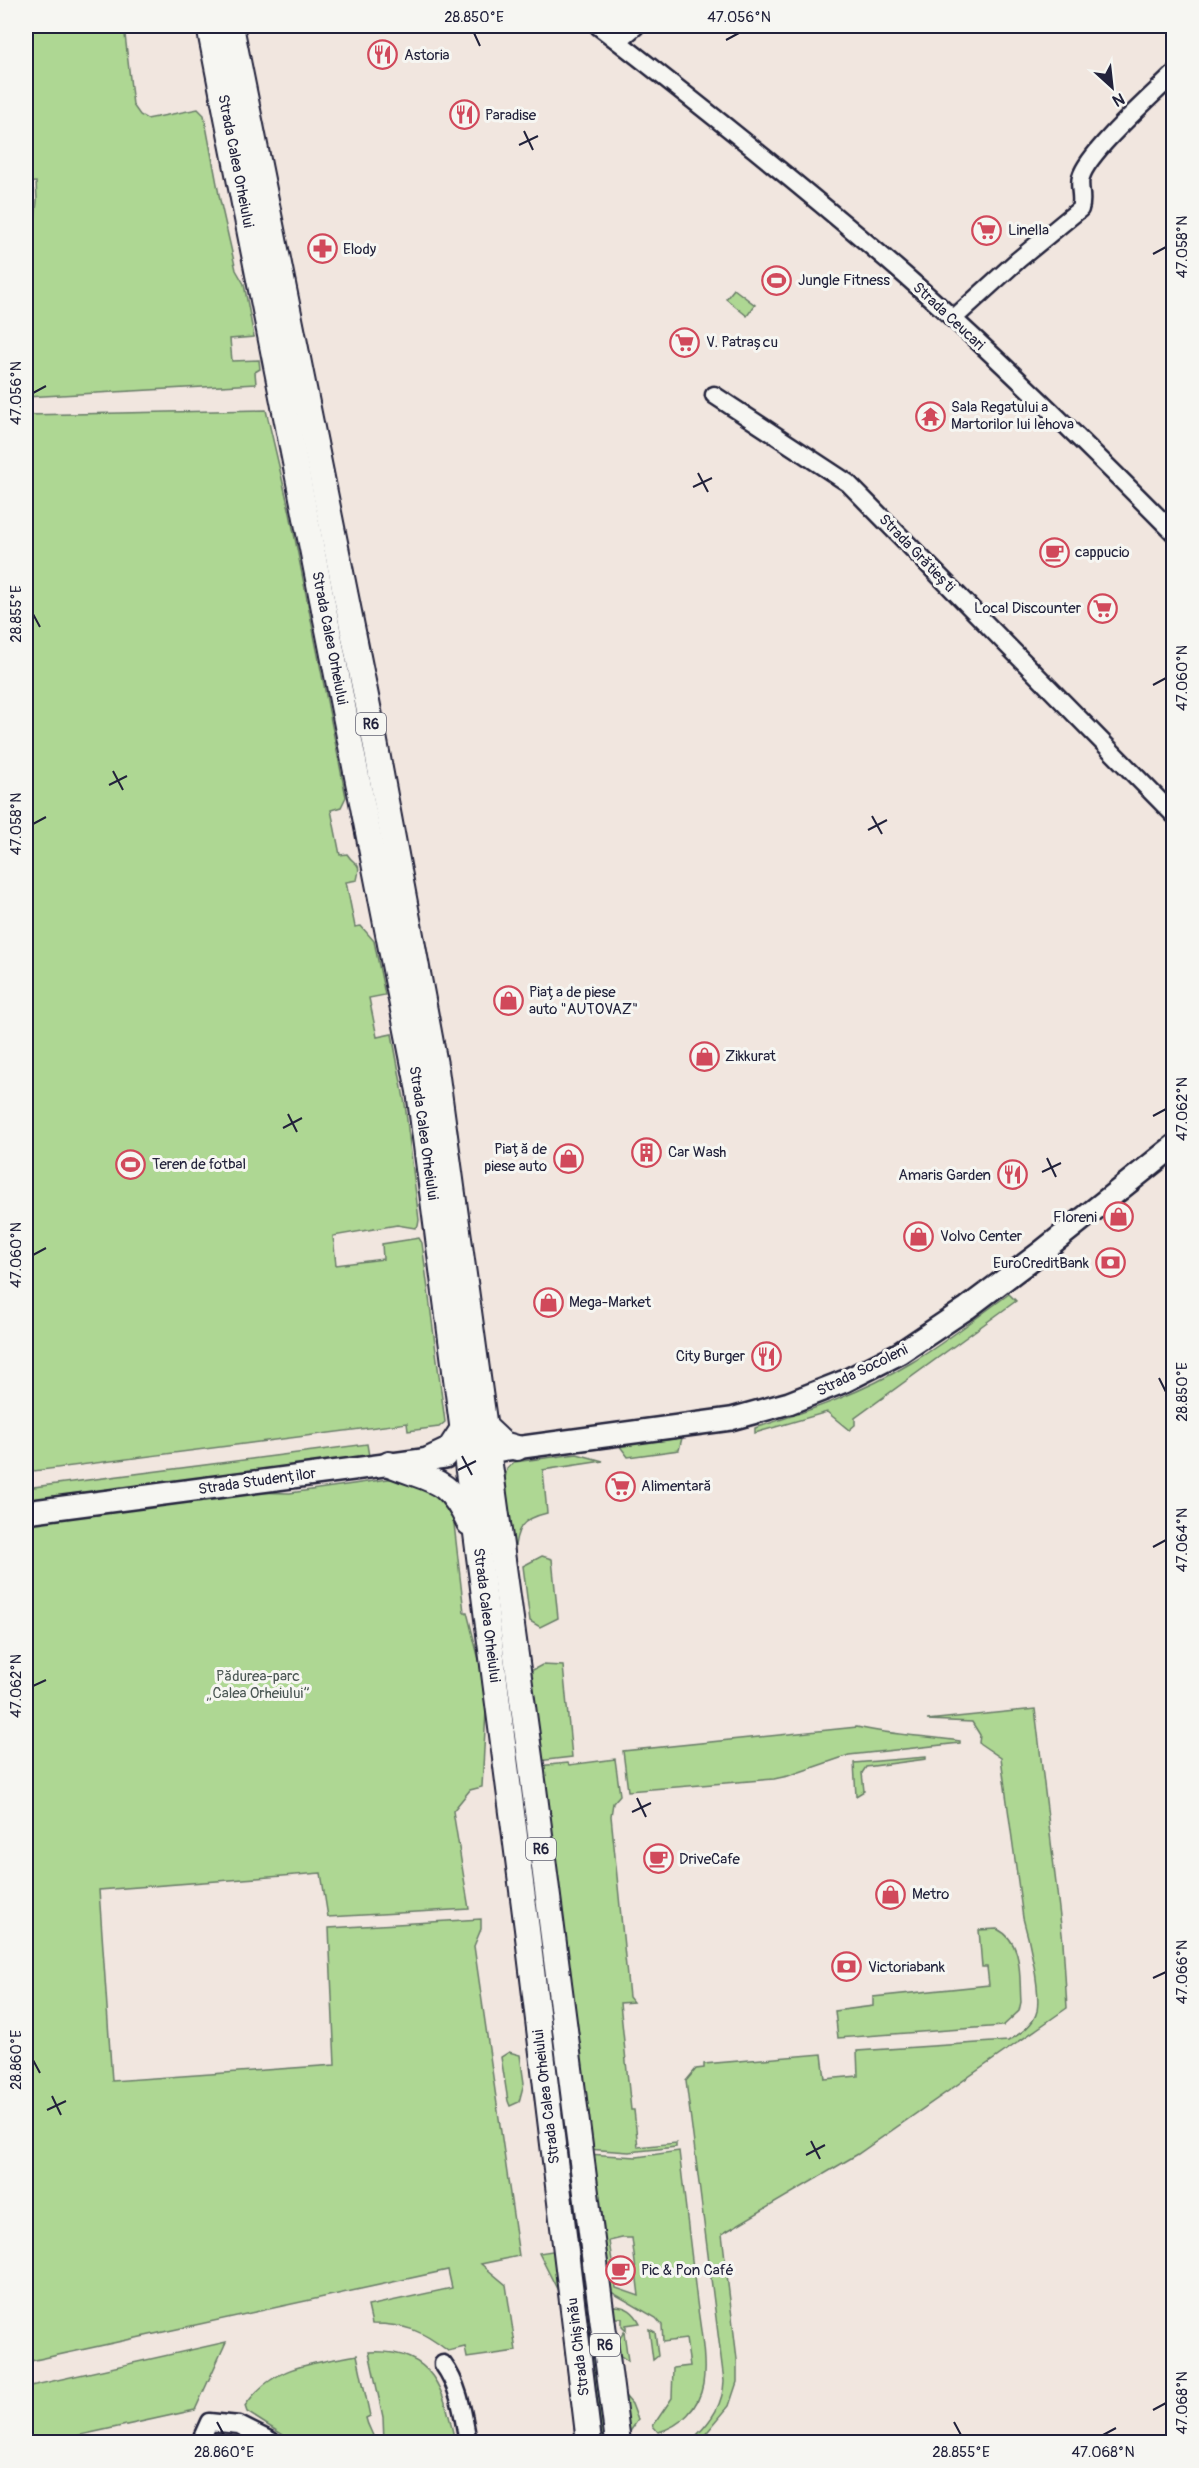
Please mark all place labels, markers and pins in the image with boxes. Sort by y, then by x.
restaurant icon: Astoria [367,39,399,71]
place label: Astoria [404,46,450,65]
restaurant icon: Paradise [448,99,480,131]
place label: Paradise [485,106,537,125]
supermarket icon: Linella [971,214,1003,246]
place label: Linella [1008,221,1049,240]
pharmacy icon: Elody [306,233,338,265]
place label: Elody [343,240,377,259]
sports icon: Jungle Fitness [761,264,793,296]
place label: Jungle Fitness [798,271,890,290]
supermarket icon: V. Patrașcu [669,326,701,358]
place label: V. Patrașcu [706,333,778,352]
place label: Sala Regatului a Martorilor lui Iehova [951,398,1074,434]
temple icon: Sala Regatului a Martorilor lui Iehova [914,400,946,432]
cafe icon: cappucio [1038,536,1070,568]
place label: cappucio [1075,543,1130,562]
supermarket icon: Local Discounter [1086,592,1118,624]
place label: Local Discounter [974,599,1082,618]
place label: Piața de piese auto "AUTOVAZ" [529,983,638,1019]
shop icon: Piața de piese auto "AUTOVAZ" [492,985,524,1017]
shop icon: Zikkurat [688,1040,720,1072]
place label: Zikkurat [725,1047,777,1066]
building icon: Car Wash [631,1136,663,1168]
place label: Piață de piese auto [484,1140,548,1176]
shop icon: Piață de piese auto [552,1142,584,1174]
place label: Car Wash [668,1143,726,1162]
sports icon: Teren de fotbal [115,1148,147,1180]
place label: Teren de fotbal [152,1155,246,1174]
restaurant icon: Amaris Garden [996,1159,1028,1191]
place label: Amaris Garden [898,1166,991,1185]
shop icon: Floreni [1102,1201,1134,1233]
place label: Floreni [1053,1208,1097,1227]
shop icon: Volvo Center [903,1220,935,1252]
place label: Volvo Center [940,1227,1023,1246]
bank icon: EuroCreditBank [1094,1247,1126,1279]
place label: EuroCreditBank [993,1254,1090,1273]
shop icon: Mega-Market [532,1286,564,1318]
place label: Mega-Market [569,1293,652,1312]
restaurant icon: City Burger [750,1340,782,1372]
place label: City Burger [676,1347,746,1366]
supermarket icon: Alimentară [604,1470,636,1502]
place label: Alimentară [641,1477,712,1496]
cafe icon: DriveCafe [642,1843,674,1875]
place label: DriveCafe [679,1850,740,1869]
shop icon: Metro [875,1878,907,1910]
place label: Metro [912,1885,949,1904]
bank icon: Victoriabank [831,1951,863,1983]
place label: Victoriabank [868,1958,946,1977]
cafe icon: Pic & Pon Café [604,2254,636,2286]
place label: Pic & Pon Café [641,2261,734,2280]

